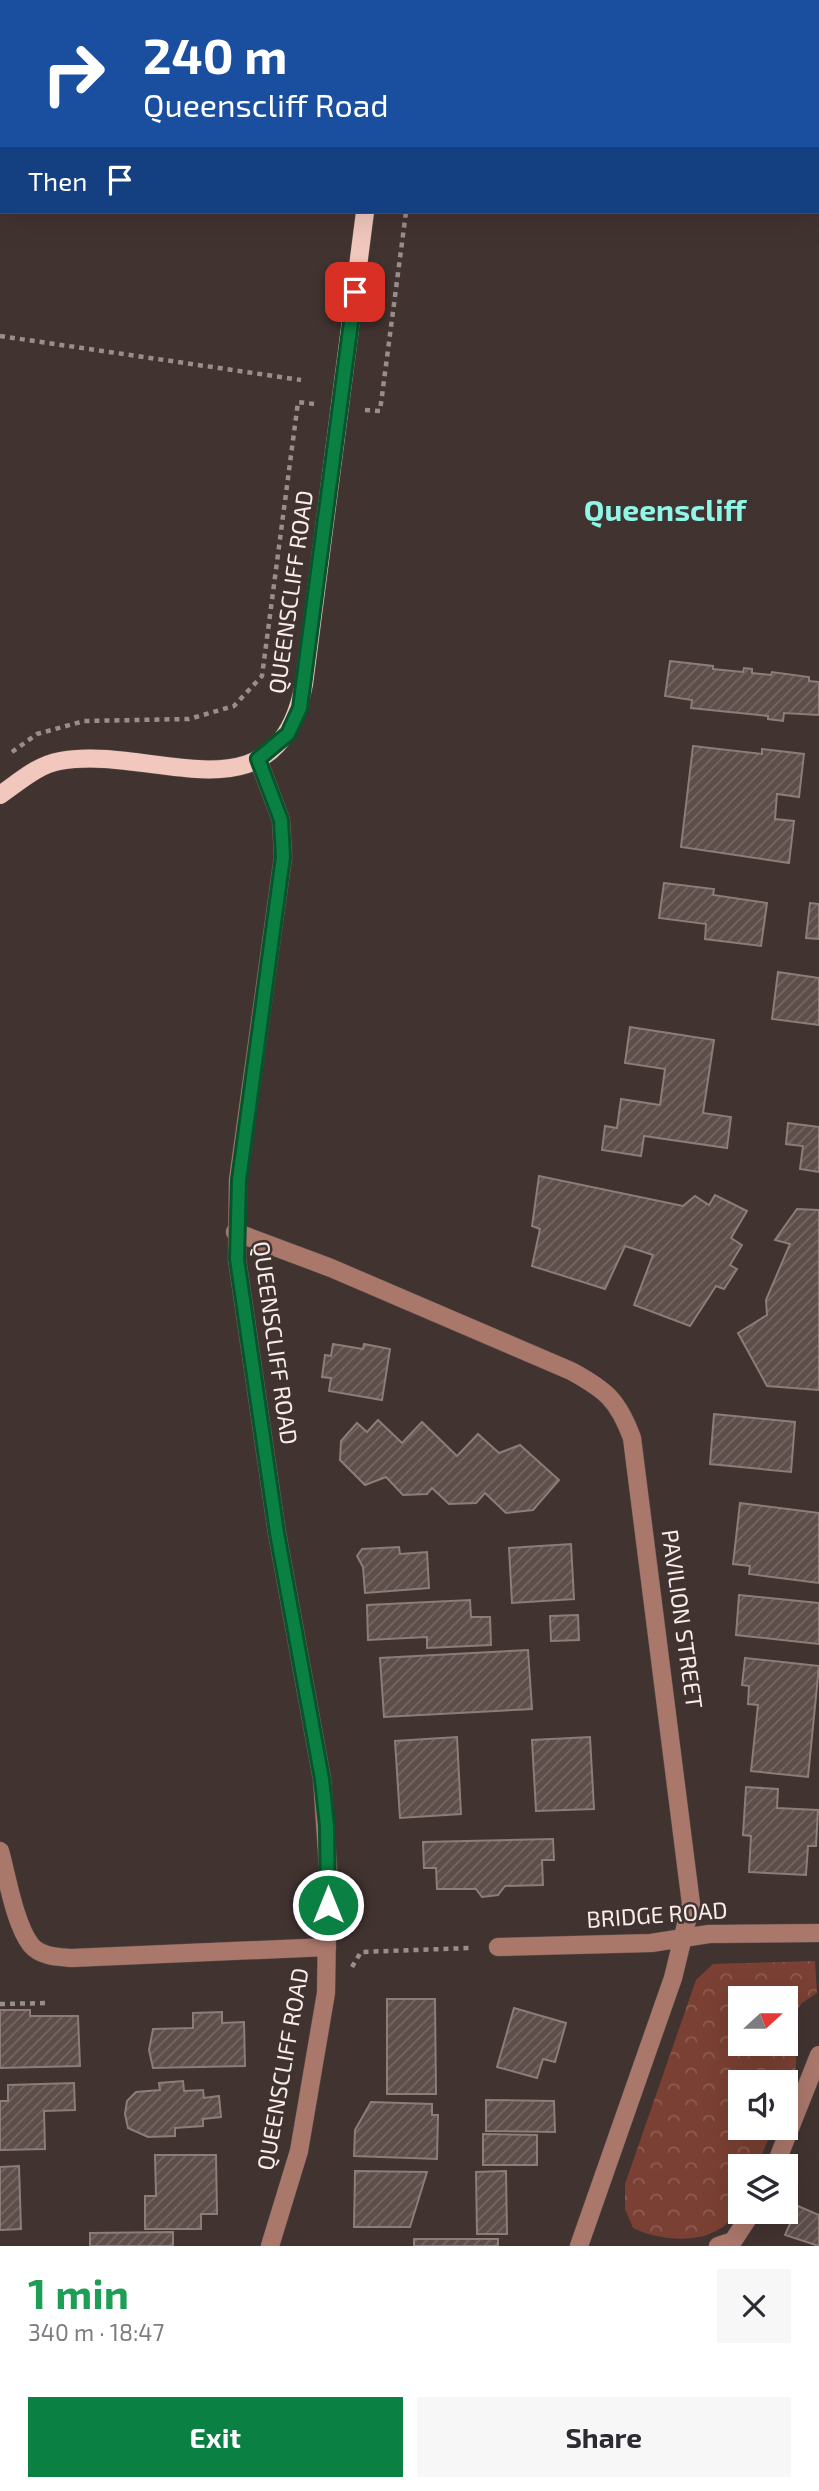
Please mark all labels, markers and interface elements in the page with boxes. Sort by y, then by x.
text: 240 m [143,25,287,84]
icon: right [28,28,119,119]
text: Queenscliff Road [143,85,389,123]
icon: arrive [101,161,139,199]
text: Then [28,165,87,196]
pin [325,262,385,322]
icon: arrive [336,273,374,311]
street label: QUEENSCLIFF ROAD [262,488,318,695]
district label: Queenscliff [584,491,747,528]
street label: QUEENSCLIFF ROAD [248,1239,304,1446]
street label: PAVILION STREET [657,1528,709,1710]
position arrow [291,1868,365,1942]
street label: BRIDGE ROAD [585,1895,728,1933]
street label: QUEENSCLIFF ROAD [250,1965,314,2172]
north arrow [728,1986,798,2056]
map controls [728,1986,798,2224]
button: sound [728,2070,798,2140]
button: layers [728,2154,798,2224]
text: 1 min [28,2267,129,2317]
button: close [717,2269,791,2343]
text: 340 m · 18:47 [28,2318,164,2346]
button: Exit [28,2397,403,2477]
button: Share [417,2397,791,2477]

